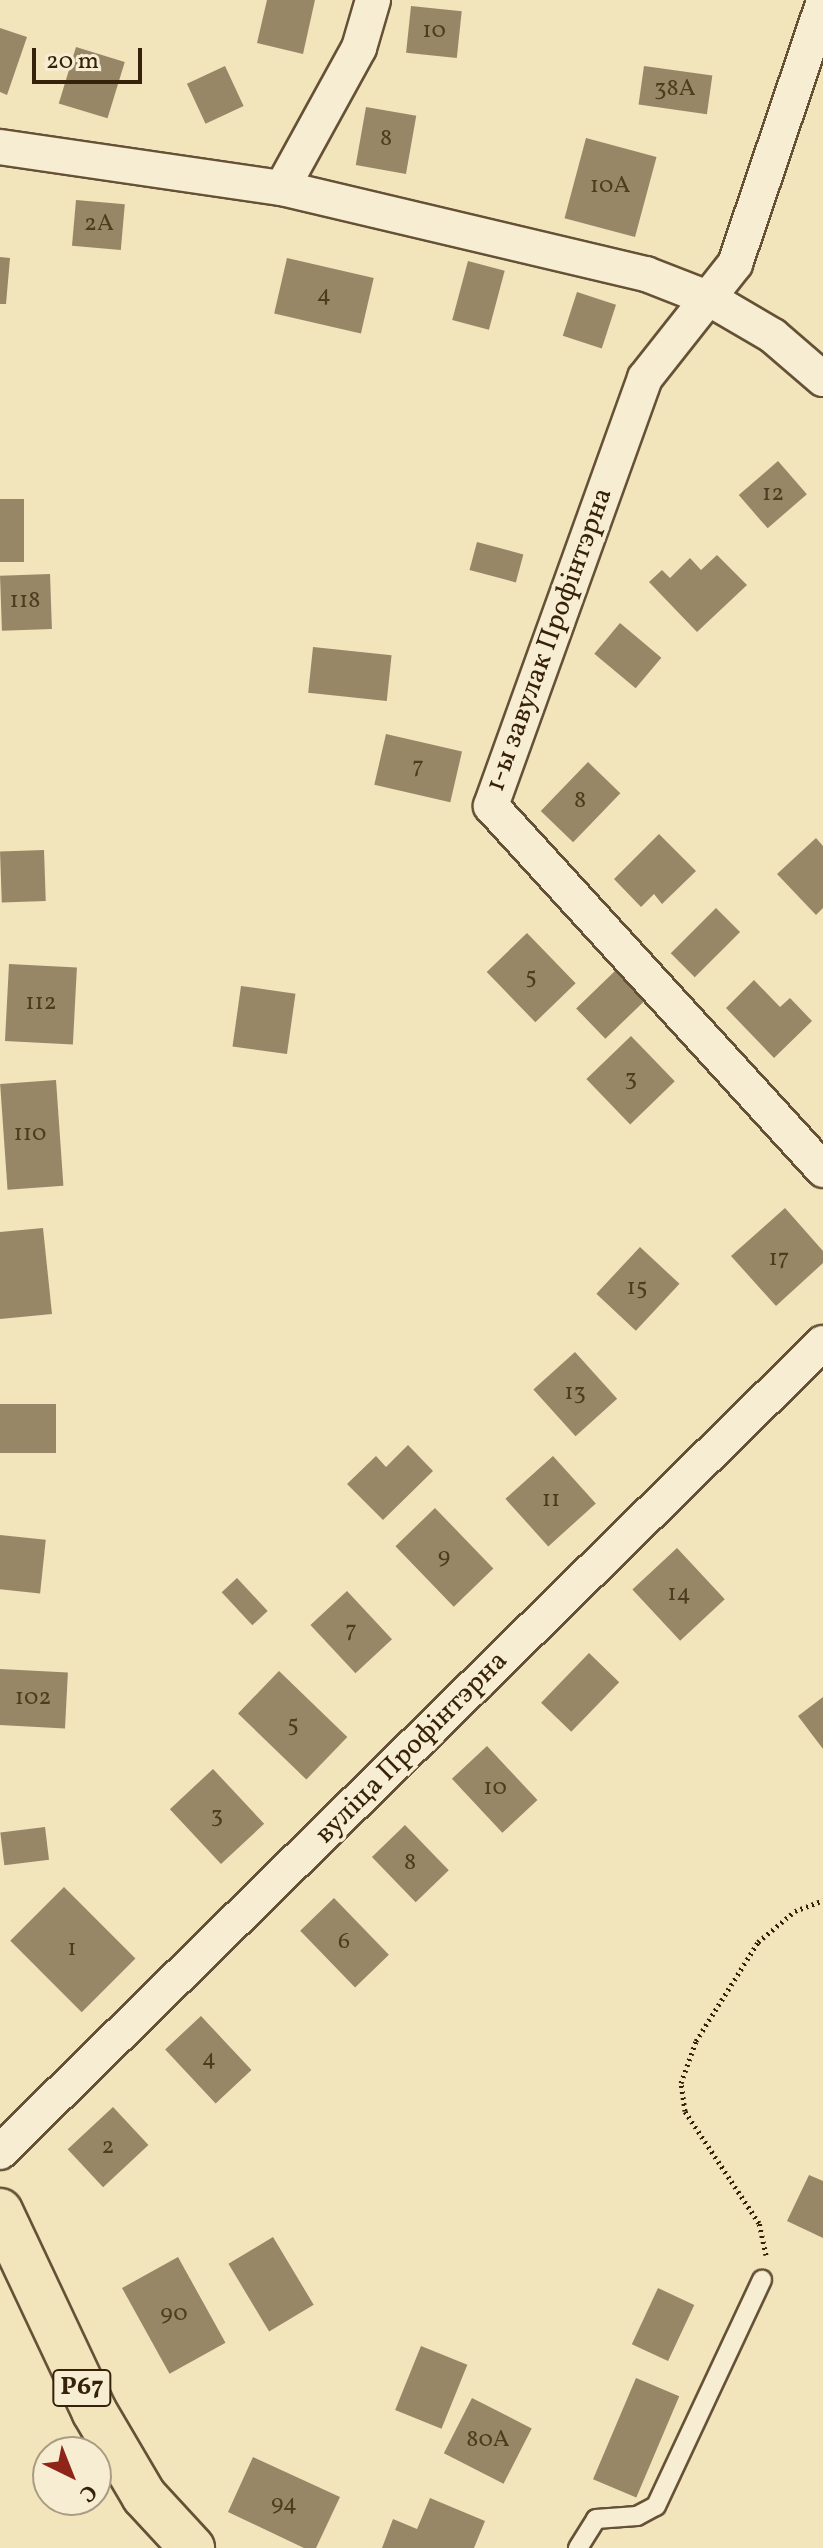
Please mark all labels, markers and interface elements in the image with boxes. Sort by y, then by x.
house number: 10 [422,18,446,46]
scale bar [36,32,146,82]
text: 20 m [46,45,99,79]
house number: 38А [654,76,696,104]
house number: 8 [380,126,392,154]
house number: 10А [590,173,630,201]
house number: 2А [84,211,114,239]
house number: 4 [317,282,331,310]
house number: 12 [762,481,784,509]
street label: 1-ы завулак Профінтэрна [479,484,621,796]
house number: 118 [10,588,40,616]
house number: 7 [412,754,424,782]
house number: 8 [574,788,586,816]
house number: 5 [525,964,537,992]
house number: 112 [25,990,57,1018]
house number: 3 [625,1066,637,1094]
house number: 110 [13,1121,47,1149]
house number: 17 [769,1246,789,1274]
house number: 15 [627,1275,647,1303]
house number: 13 [564,1380,586,1408]
house number: 11 [542,1487,560,1515]
house number: 9 [438,1544,450,1572]
house number: 14 [667,1581,691,1609]
house number: 7 [345,1618,357,1646]
street label: вуліца Профінтэрна [309,1645,515,1851]
house number: 102 [15,1685,51,1713]
house number: 5 [287,1712,299,1740]
house number: 10 [483,1775,507,1803]
house number: 3 [211,1803,223,1831]
house number: 8 [404,1850,416,1878]
house number: 6 [338,1929,350,1957]
house number: 1 [67,1936,77,1964]
house number: 4 [202,2046,216,2074]
house number: 2 [102,2134,114,2162]
house number: 90 [160,2301,188,2329]
road number: Р67 [52,2366,112,2410]
house number: 80А [466,2427,510,2455]
north arrow [32,2436,112,2516]
text: С [72,2476,103,2509]
house number: 94 [271,2491,297,2519]

